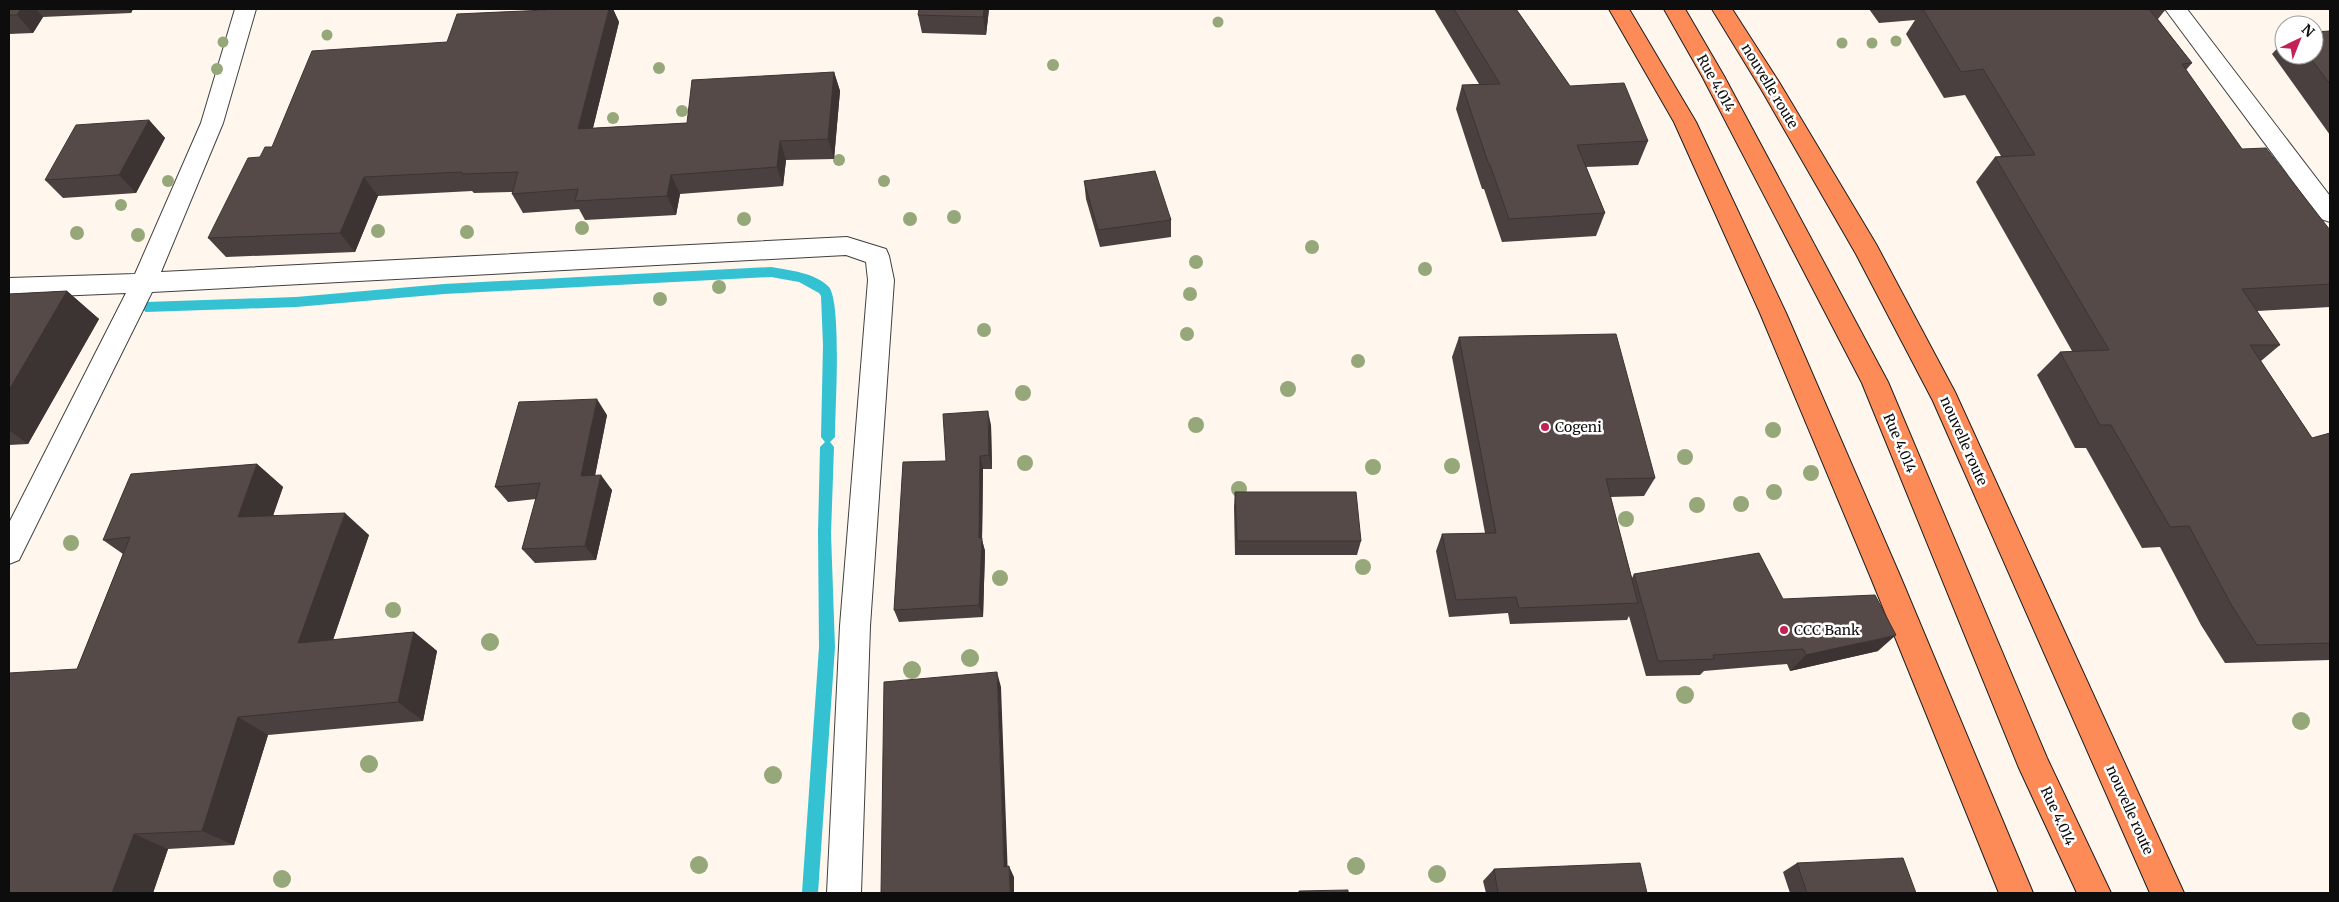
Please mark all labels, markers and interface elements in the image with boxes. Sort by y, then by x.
north arrow [2274,15,2324,65]
text: N [2298,20,2318,41]
street label: nouvelle route [1738,40,1802,132]
street label: Rue 4.014 [1693,51,1739,115]
street label: nouvelle route [1936,394,1992,488]
street label: Rue 4.014 [1879,411,1921,476]
place label: Cogeni [1555,418,1602,436]
marker: Cogeni [1539,421,1551,433]
place label: CCC Bank [1794,621,1860,639]
marker: CCC Bank [1778,624,1790,636]
street label: nouvelle route [2102,763,2158,857]
street label: Rue 4.014 [2037,784,2080,849]

